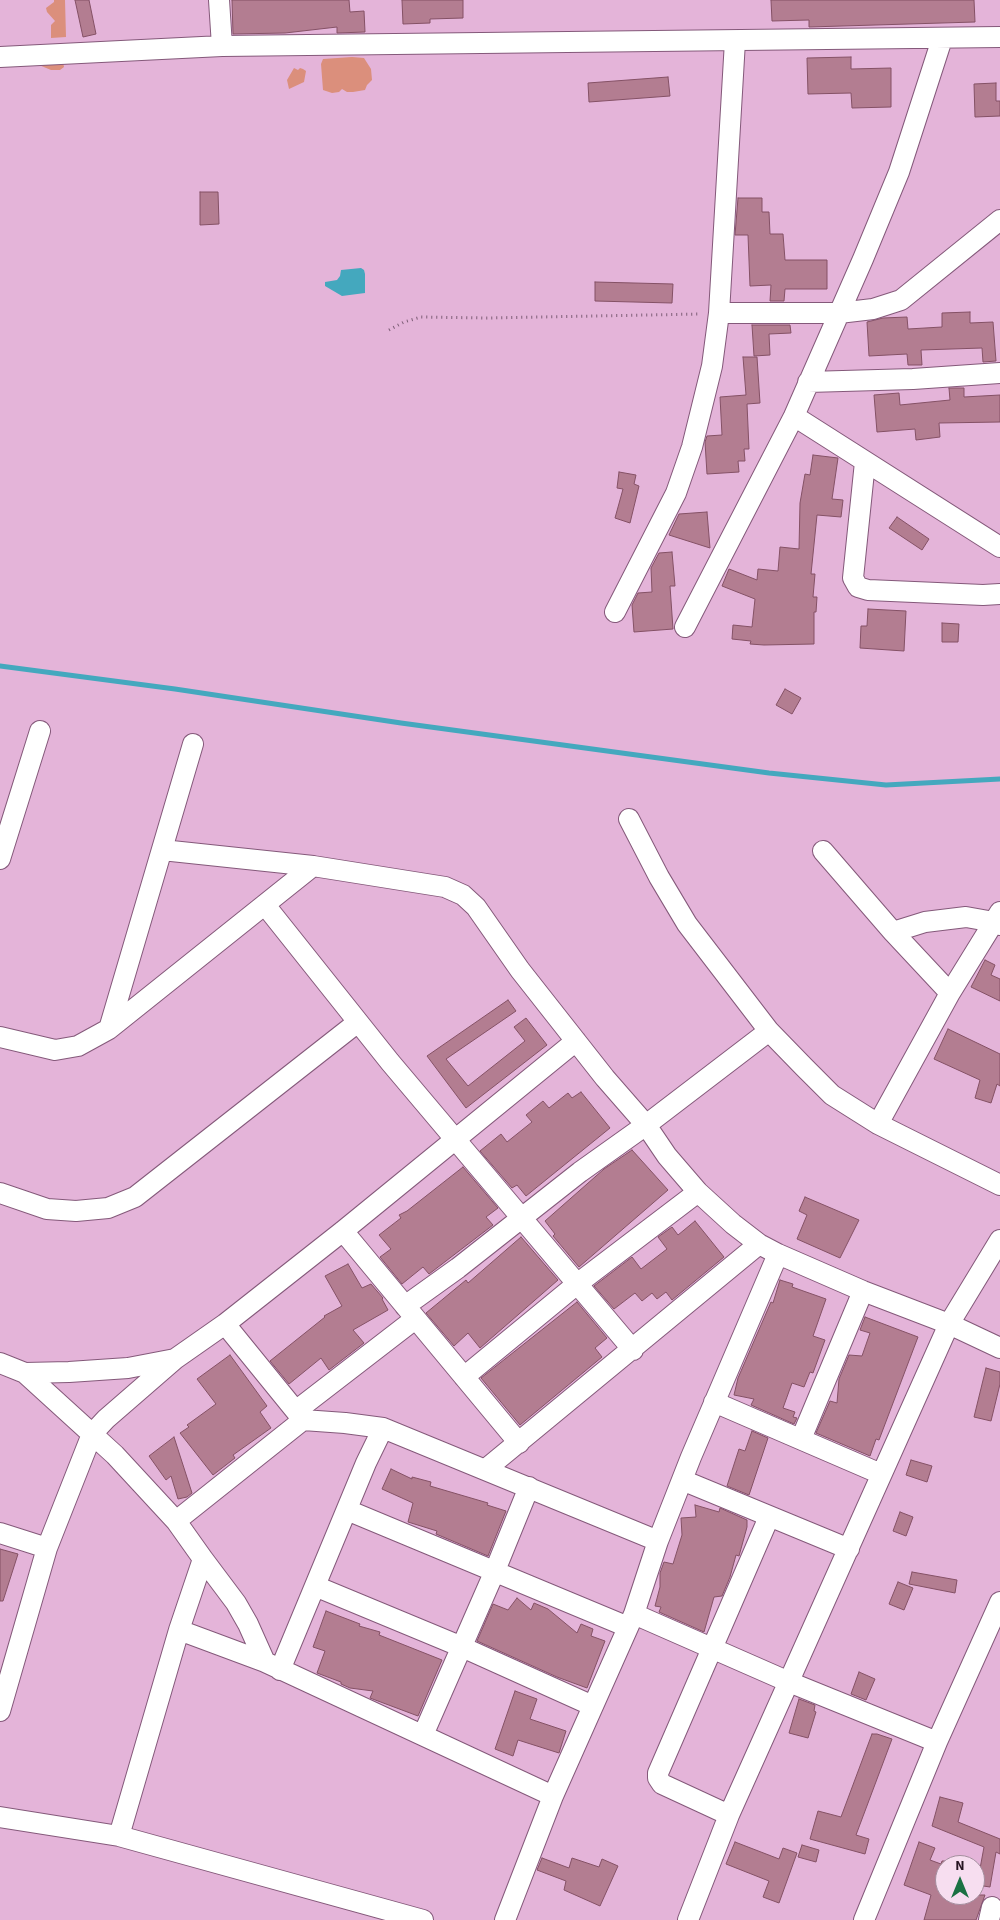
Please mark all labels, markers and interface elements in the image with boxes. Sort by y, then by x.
north arrow [935,1855,985,1905]
text: N [955,1856,965,1876]

